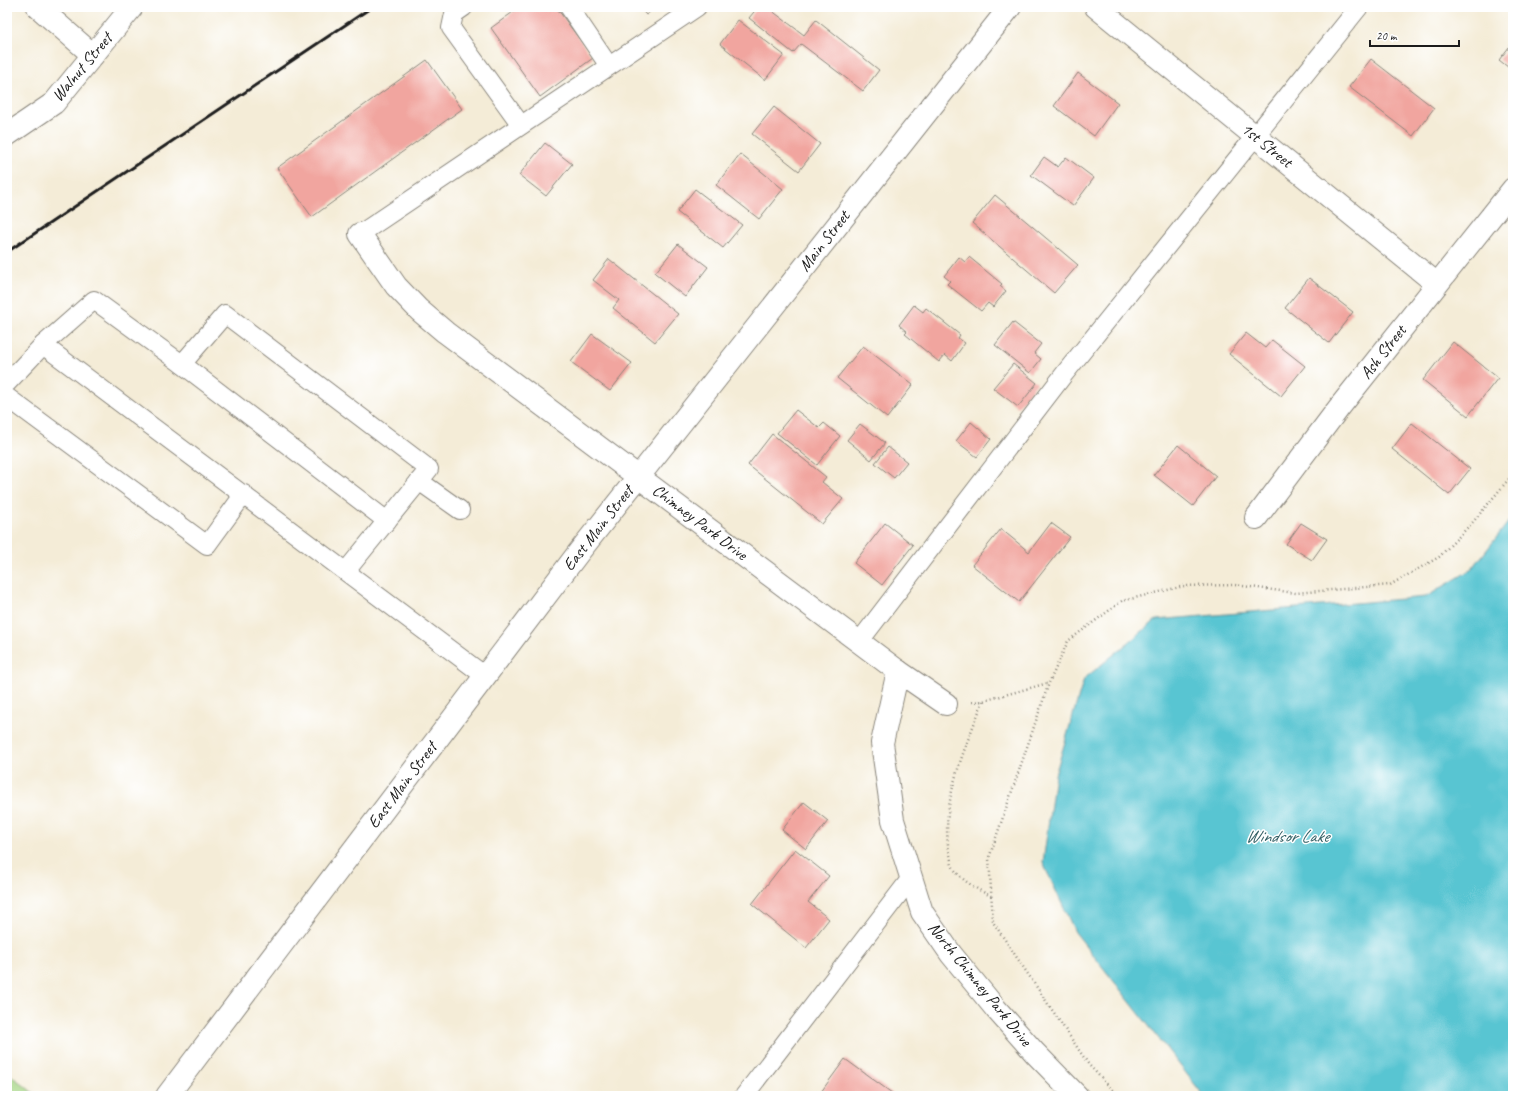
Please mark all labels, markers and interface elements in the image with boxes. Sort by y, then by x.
scale bar [1370,22,1459,48]
street label: Walnut Street [47,27,118,106]
text: 20 m [1376,28,1398,44]
street label: 1st Street [1237,118,1299,173]
street label: Main Street [794,205,856,276]
street label: Ash Street [1355,319,1412,383]
street label: East Main Street [558,479,639,575]
street label: Chimney Park Drive [648,479,753,565]
street label: East Main Street [363,736,443,832]
water label: Windsor Lake [1246,825,1332,847]
street label: North Chimney Park Drive [924,918,1037,1051]

